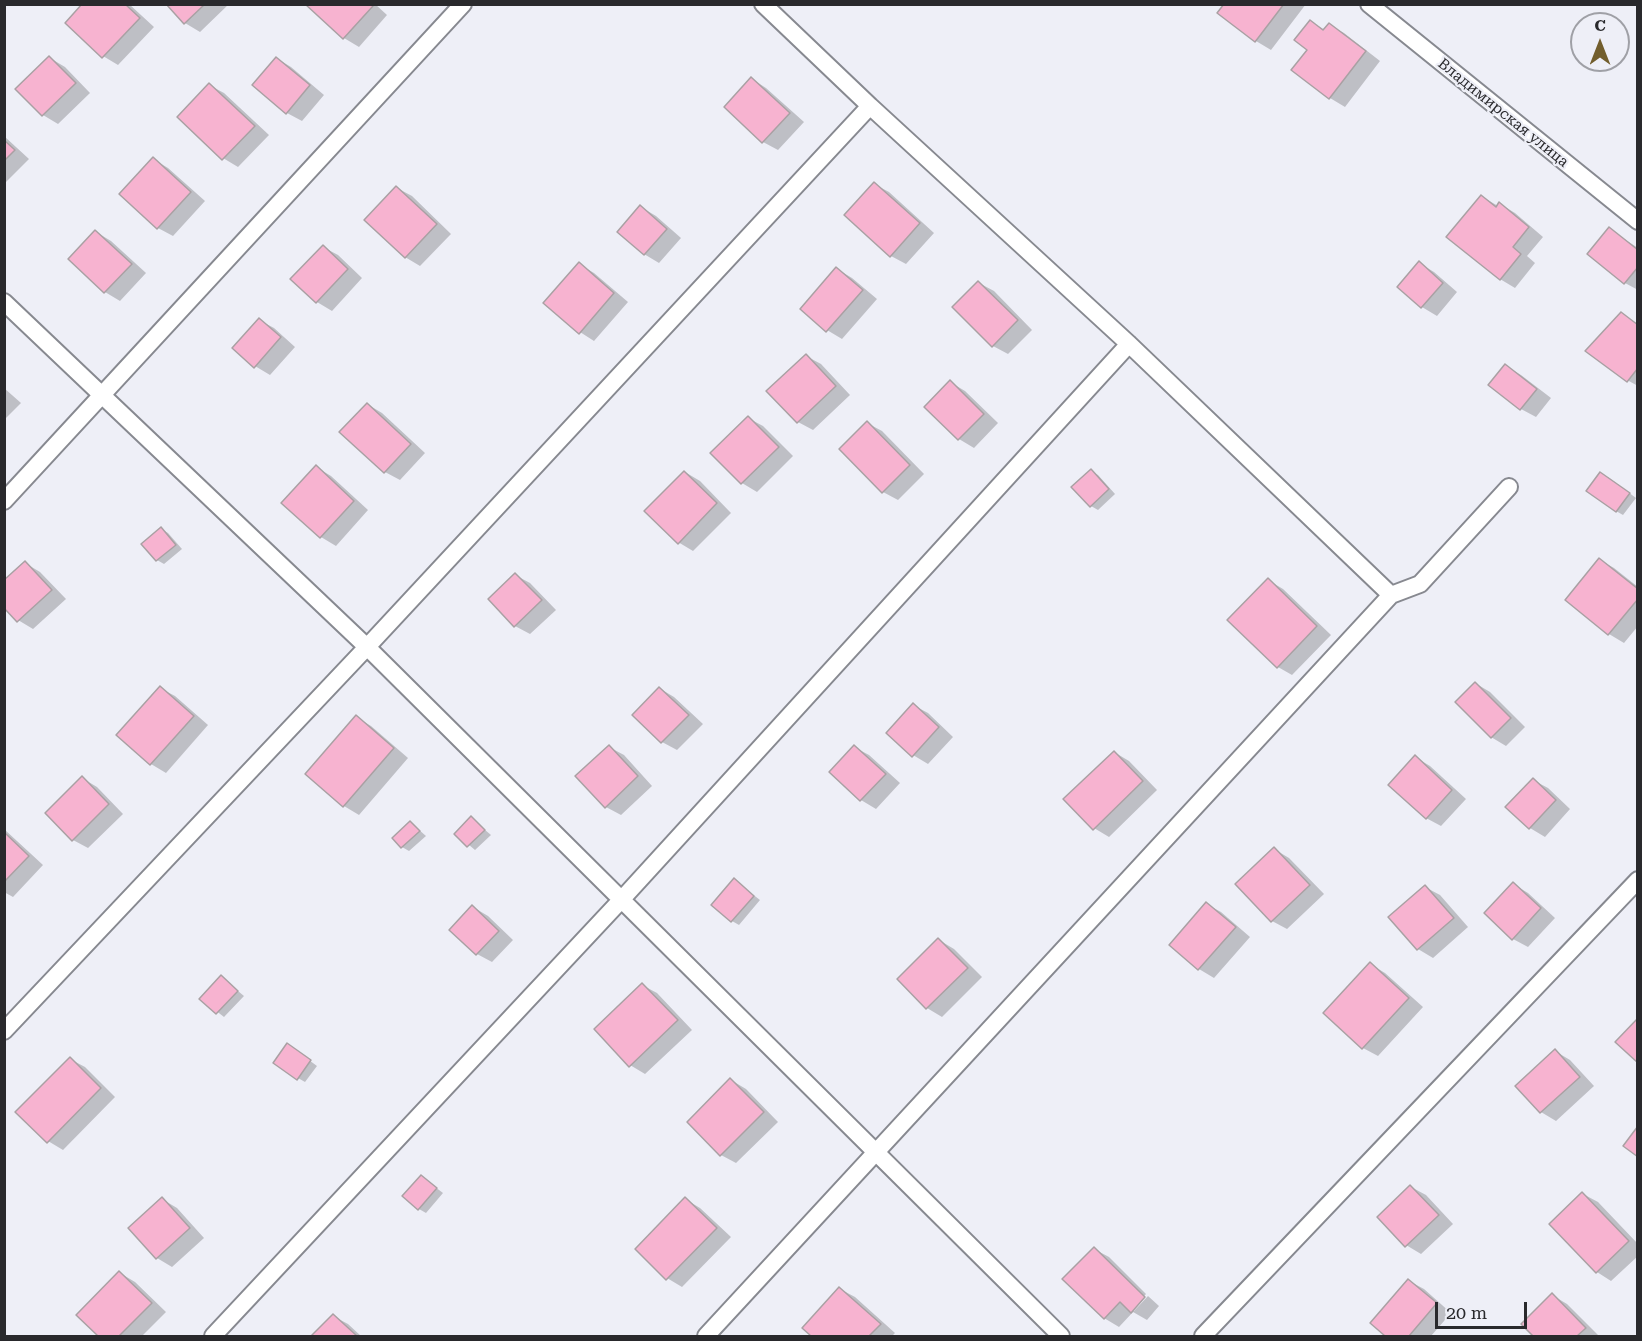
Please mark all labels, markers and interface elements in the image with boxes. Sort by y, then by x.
north arrow [1570,12,1630,72]
text: С [1594,16,1606,35]
street label: Владимирская улица [1434,55,1572,171]
scale bar [1438,1290,1530,1328]
text: 20 m [1446,1302,1487,1323]

